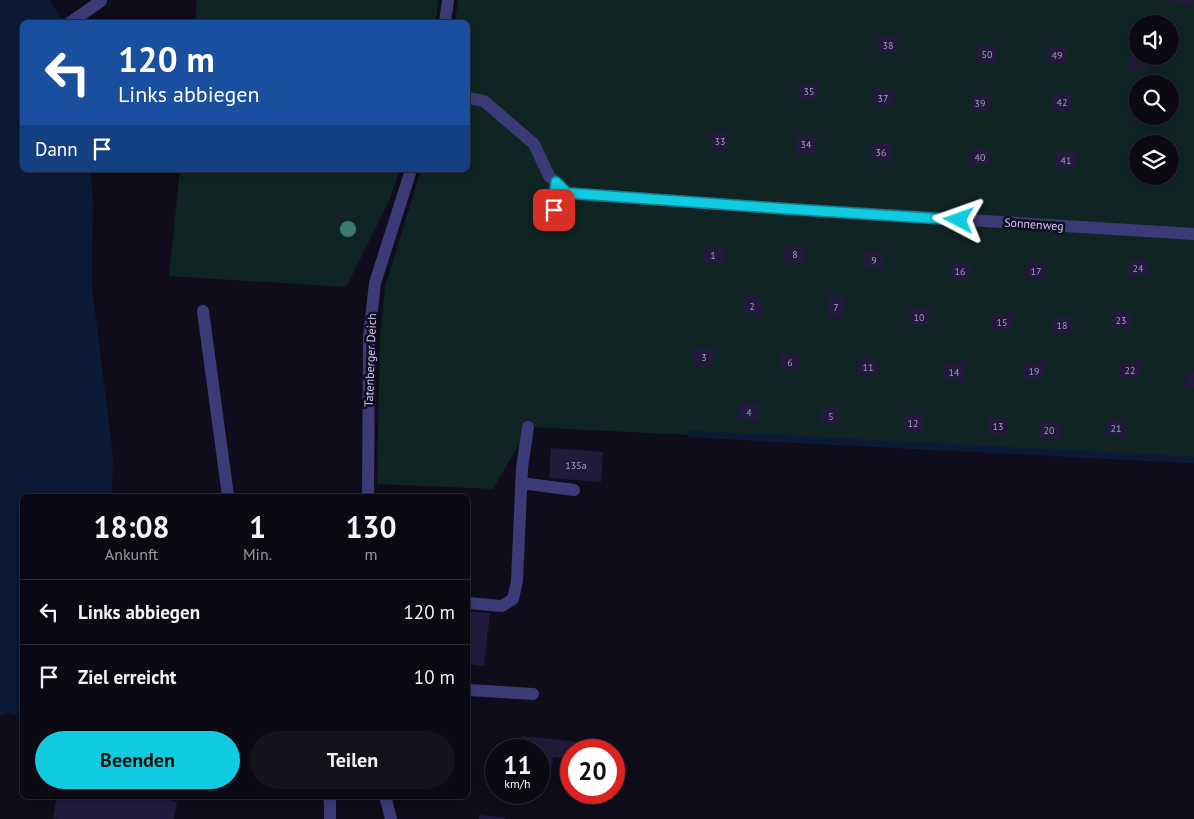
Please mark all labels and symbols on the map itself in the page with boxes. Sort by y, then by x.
house number: 38 [883,39,893,52]
house number: 50 [982,48,993,61]
house number: 49 [1052,49,1062,62]
house number: 35 [804,85,814,98]
house number: 37 [878,92,888,105]
house number: 42 [1057,96,1067,109]
house number: 39 [975,97,985,110]
house number: 33 [715,135,725,148]
house number: 34 [801,138,812,151]
house number: 36 [876,146,886,159]
house number: 40 [975,151,986,164]
house number: 41 [1061,154,1071,167]
pin [533,189,575,231]
position arrow [932,193,984,245]
street label: Sonnenweg [1004,214,1064,234]
house number: 8 [792,248,798,261]
house number: 1 [710,249,716,262]
house number: 9 [871,254,877,267]
house number: 24 [1133,262,1144,275]
house number: 16 [955,265,965,278]
house number: 17 [1031,265,1041,278]
house number: 2 [749,300,755,313]
house number: 7 [833,301,839,314]
house number: 10 [914,311,925,324]
street label: Tatenberger Deich [361,313,379,407]
house number: 23 [1116,314,1126,327]
house number: 15 [997,316,1007,329]
house number: 18 [1057,319,1067,332]
house number: 3 [701,351,707,364]
house number: 6 [787,356,793,369]
house number: 11 [863,361,873,374]
house number: 22 [1125,364,1135,377]
house number: 19 [1029,365,1039,378]
house number: 14 [949,366,960,379]
house number: 4 [746,406,752,419]
house number: 5 [828,410,834,423]
house number: 12 [908,417,918,430]
house number: 13 [993,420,1003,433]
house number: 21 [1111,422,1121,435]
house number: 20 [1044,424,1055,437]
house number: 135a [565,459,587,472]
speed limit sign: 20 [560,739,625,804]

